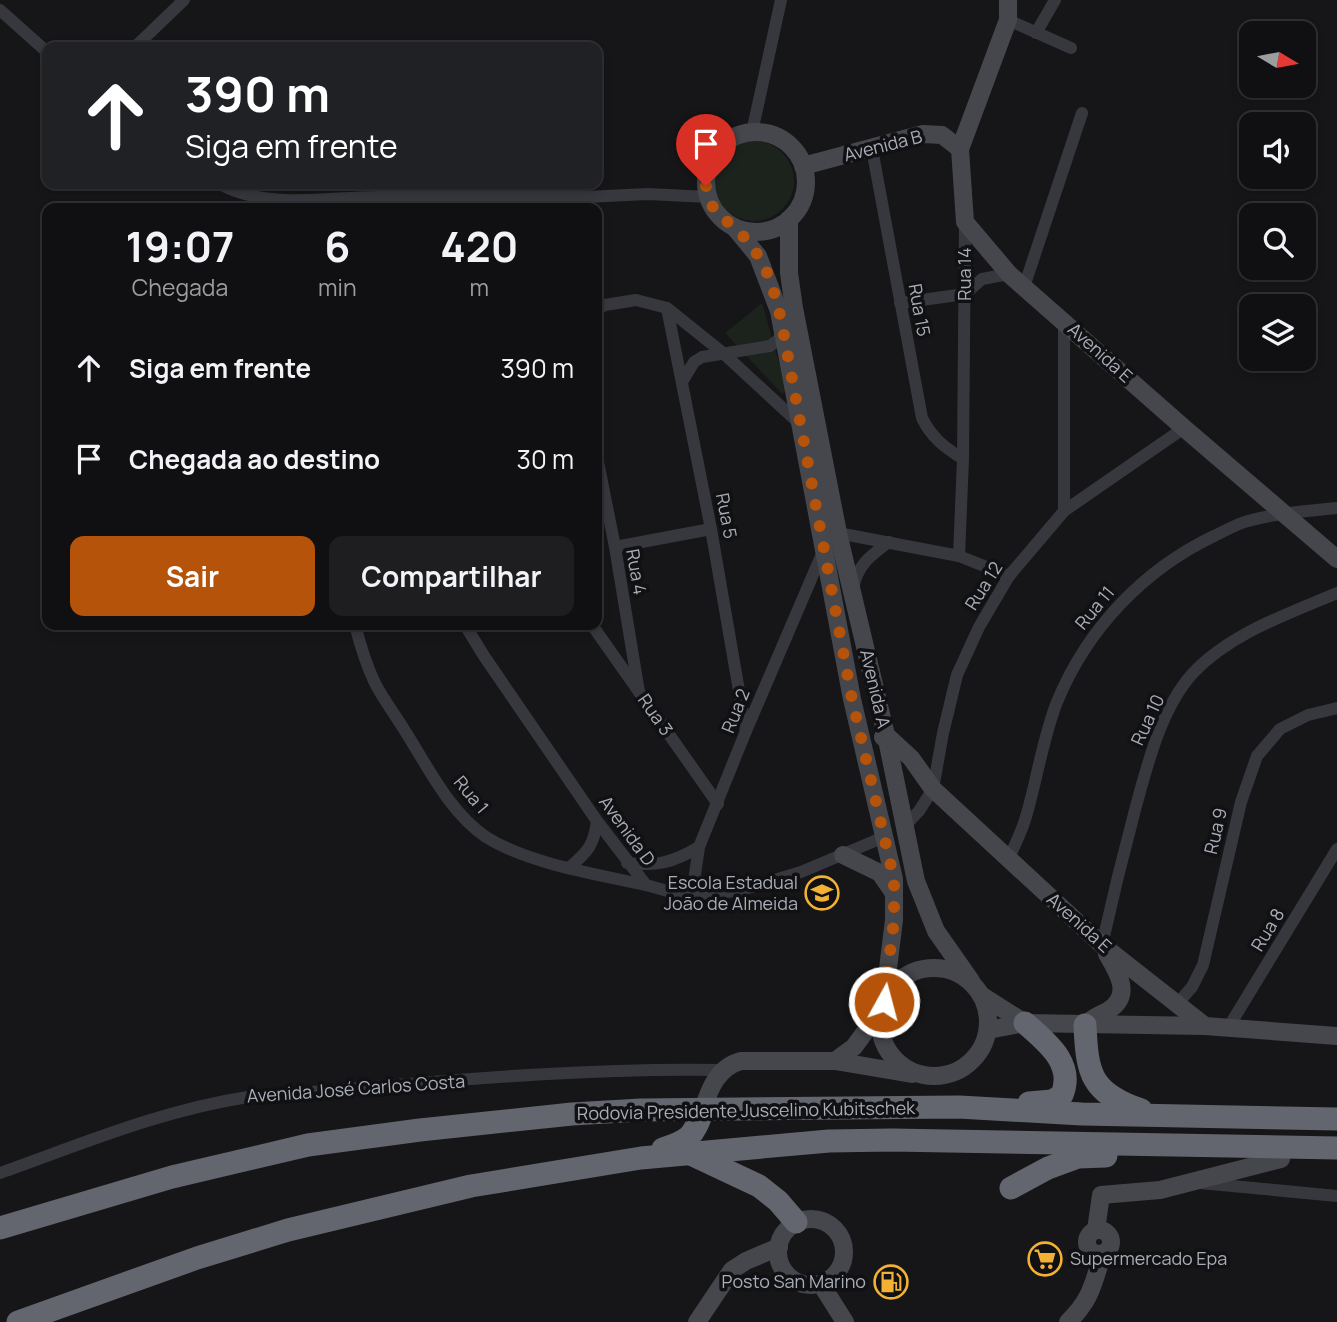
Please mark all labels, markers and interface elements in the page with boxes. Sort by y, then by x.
north arrow [1239,21,1316,98]
map controls [1239,21,1316,371]
text: 390 m [185,60,330,127]
icon: ahead [70,70,161,161]
button: sound [1239,112,1316,189]
pin [676,114,736,186]
text: Siga em frente [185,124,398,168]
street label: Avenida B [841,124,924,166]
icon: arrive [687,125,725,163]
button: search [1239,203,1316,280]
text: 19:07 [126,217,235,275]
text: 6 [324,217,350,275]
text: 420 [440,217,518,275]
street label: Rua 14 [952,247,976,301]
text: Chegada [132,271,228,303]
text: min [318,271,357,303]
text: m [470,271,489,303]
street label: Rua 15 [904,282,936,338]
button: layers [1239,294,1316,371]
street label: Avenida E [1063,317,1138,388]
icon: ahead [70,349,108,387]
text: Siga em frente [129,350,311,386]
text: 390 m [500,350,574,386]
icon: arrive [70,440,108,478]
text: Chegada ao destino [129,441,380,477]
text: 30 m [517,441,574,477]
street label: Rua 5 [711,491,743,541]
button: Sair [70,536,315,616]
button: Compartilhar [329,536,574,616]
street label: Rua 4 [621,547,653,597]
street label: Rua 12 [959,557,1007,614]
street label: Rua 11 [1069,581,1119,634]
street label: Avenida A [855,647,897,731]
street label: Rua 2 [715,685,755,736]
street label: Rua 3 [633,689,679,740]
street label: Rua 10 [1125,690,1169,749]
street label: Rua 1 [449,770,495,818]
street label: Avenida D [594,791,661,870]
street label: Rua 9 [1198,805,1232,856]
place label: Escola Estadual João de Almeida [664,870,798,915]
school or university icon: Escola Estadual João de Almeida [803,874,841,912]
street label: Avenida E [1042,887,1117,958]
street label: Rua 8 [1245,904,1289,955]
position arrow [847,965,921,1039]
street label: Avenida José Carlos Costa [246,1068,466,1108]
street label: Rodovia Presidente Juscelino Kubitschek [577,1095,916,1125]
supermarket icon: Supermercado Epa [1026,1240,1064,1278]
place label: Supermercado Epa [1070,1246,1227,1270]
fuel station icon: Posto San Marino [872,1263,910,1301]
place label: Posto San Marino [722,1269,866,1293]

